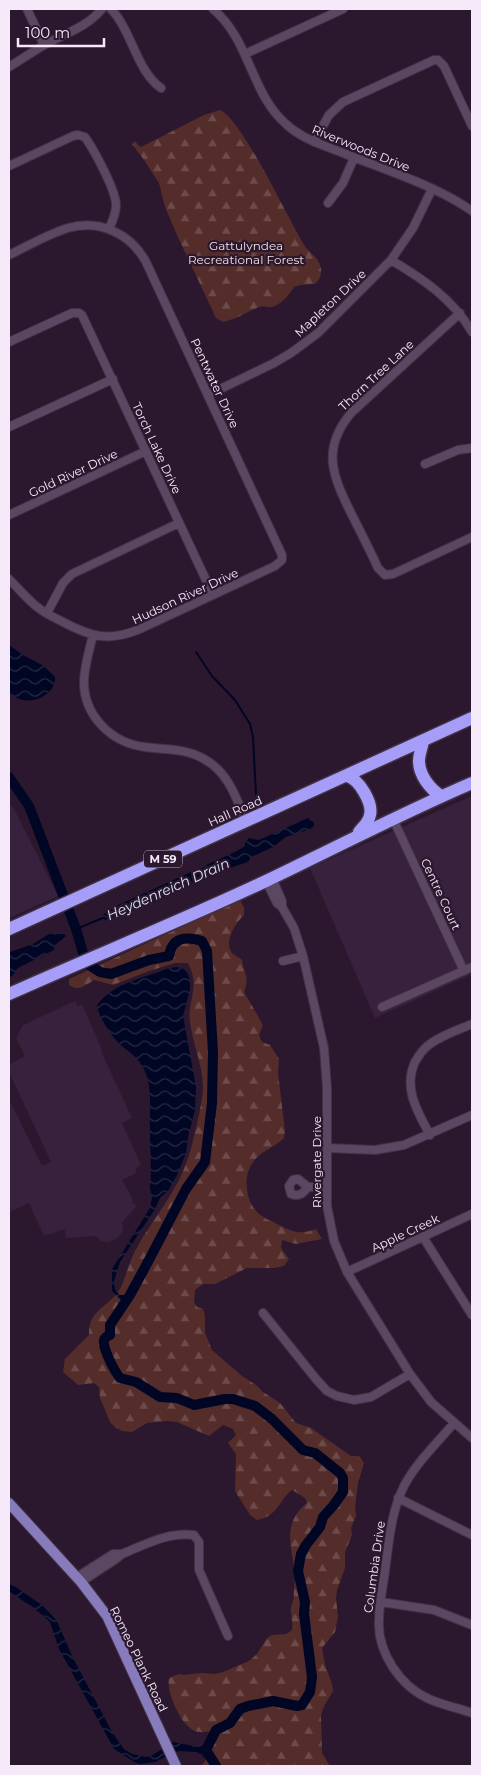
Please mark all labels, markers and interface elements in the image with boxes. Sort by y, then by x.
scale bar [18,15,104,47]
text: 100 m [25,23,70,42]
street label: Riverwoods Drive [310,121,412,175]
park label: Gattulyndea Recreational Forest [188,238,304,267]
street label: Mapleton Drive [291,266,369,340]
street label: Pentwater Drive [188,336,242,430]
street label: Thorn Tree Lane [335,336,417,414]
street label: Torch Lake Drive [129,400,185,496]
street label: Gold River Drive [26,446,120,500]
street label: Hudson River Drive [130,565,240,627]
street label: Hall Road [206,792,264,830]
road number: M 59 [144,851,182,868]
water label: Heydenreich Drain [104,854,232,924]
street label: Centre Court [418,856,464,932]
street label: Rivergate Drive [309,1116,324,1208]
street label: Apple Creek [369,1210,442,1255]
street label: Columbia Drive [360,1520,388,1614]
street label: Romeo Plank Road [107,1604,171,1714]

